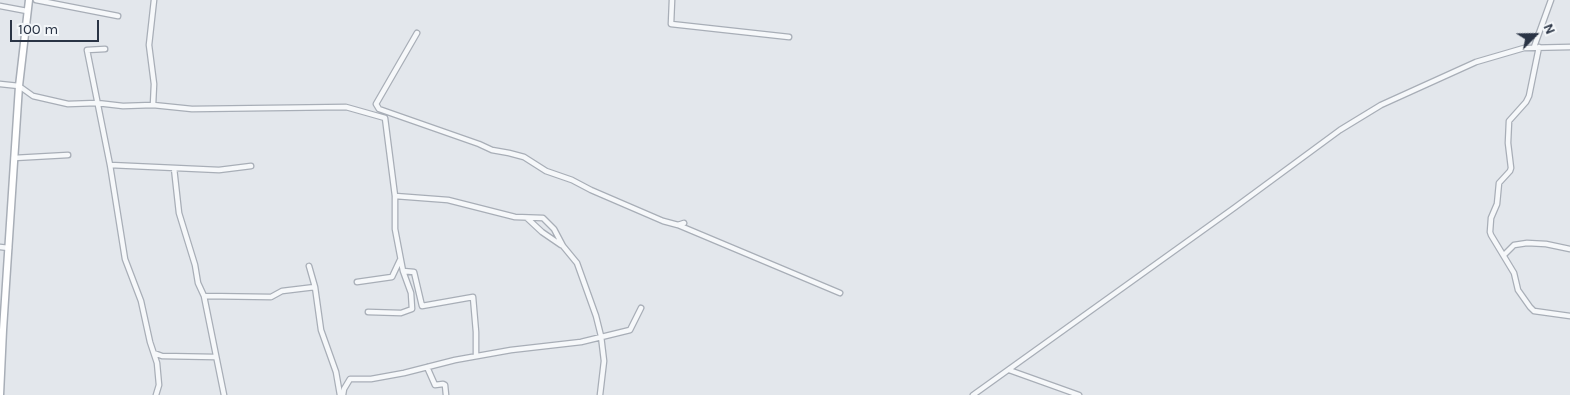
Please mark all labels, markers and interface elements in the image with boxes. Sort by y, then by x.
scale bar [12,10,101,42]
north arrow [1510,10,1560,60]
text: 100 m [18,20,58,38]
text: N [1539,21,1559,37]

